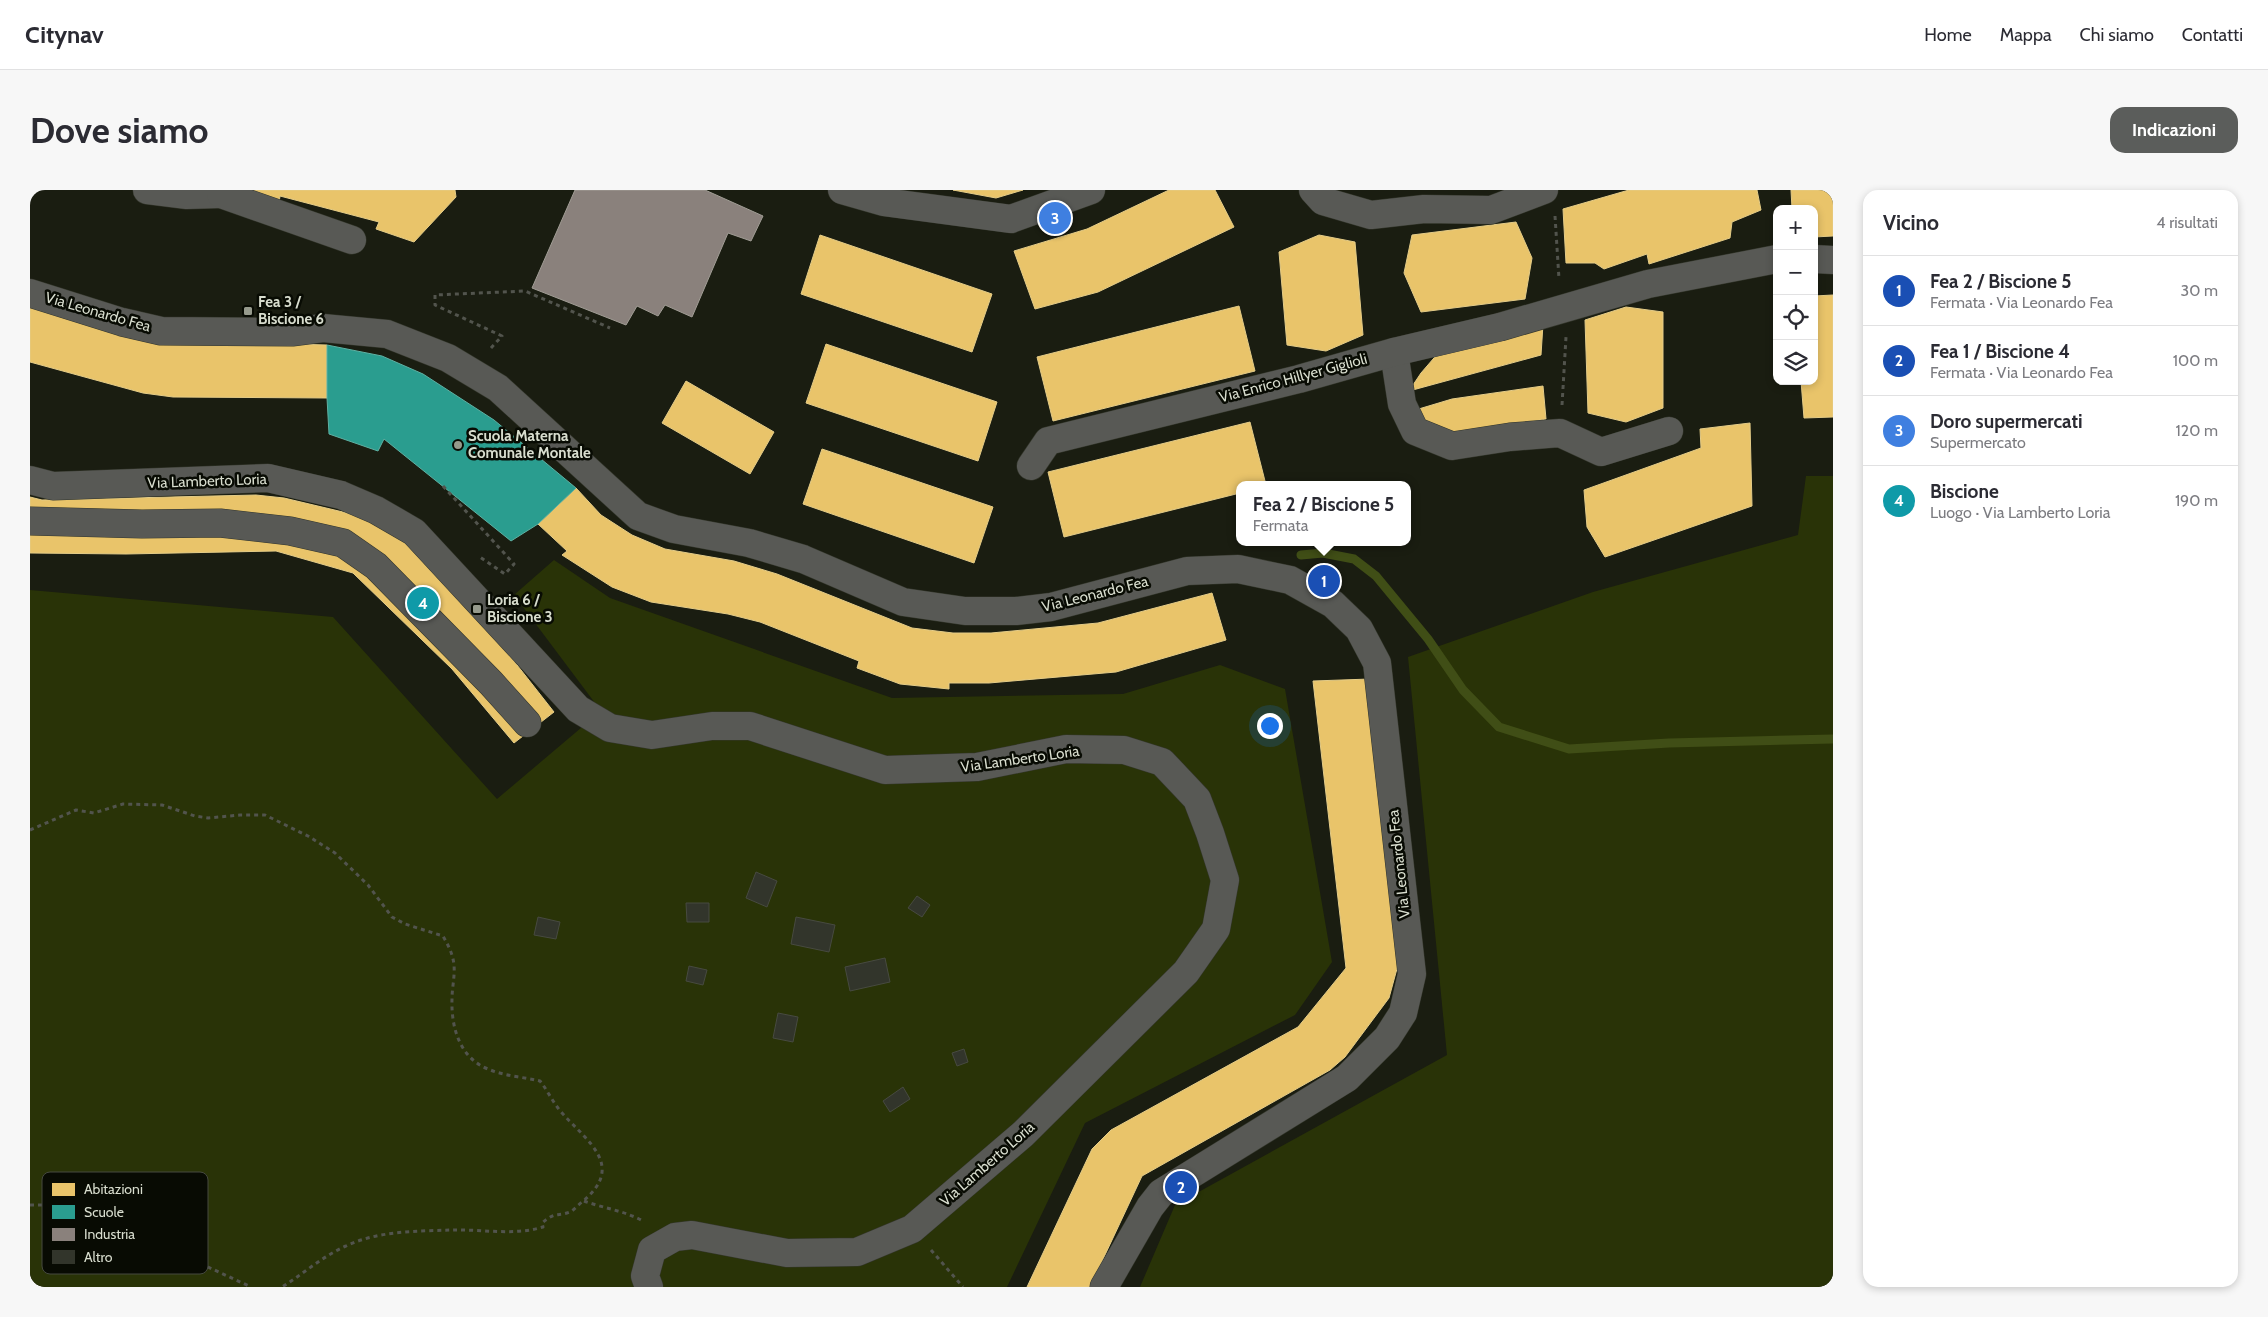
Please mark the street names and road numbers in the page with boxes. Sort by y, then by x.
street label: Via Leonardo Fea [43,288,154,336]
street label: Via Enrico Hillyer Giglioli [1217,350,1369,406]
street label: Via Lamberto Loria [147,470,268,492]
street label: Via Leonardo Fea [1040,572,1151,616]
street label: Via Lamberto Loria [960,742,1081,776]
street label: Via Leonardo Fea [1384,808,1414,919]
street label: Via Lamberto Loria [936,1117,1039,1210]

